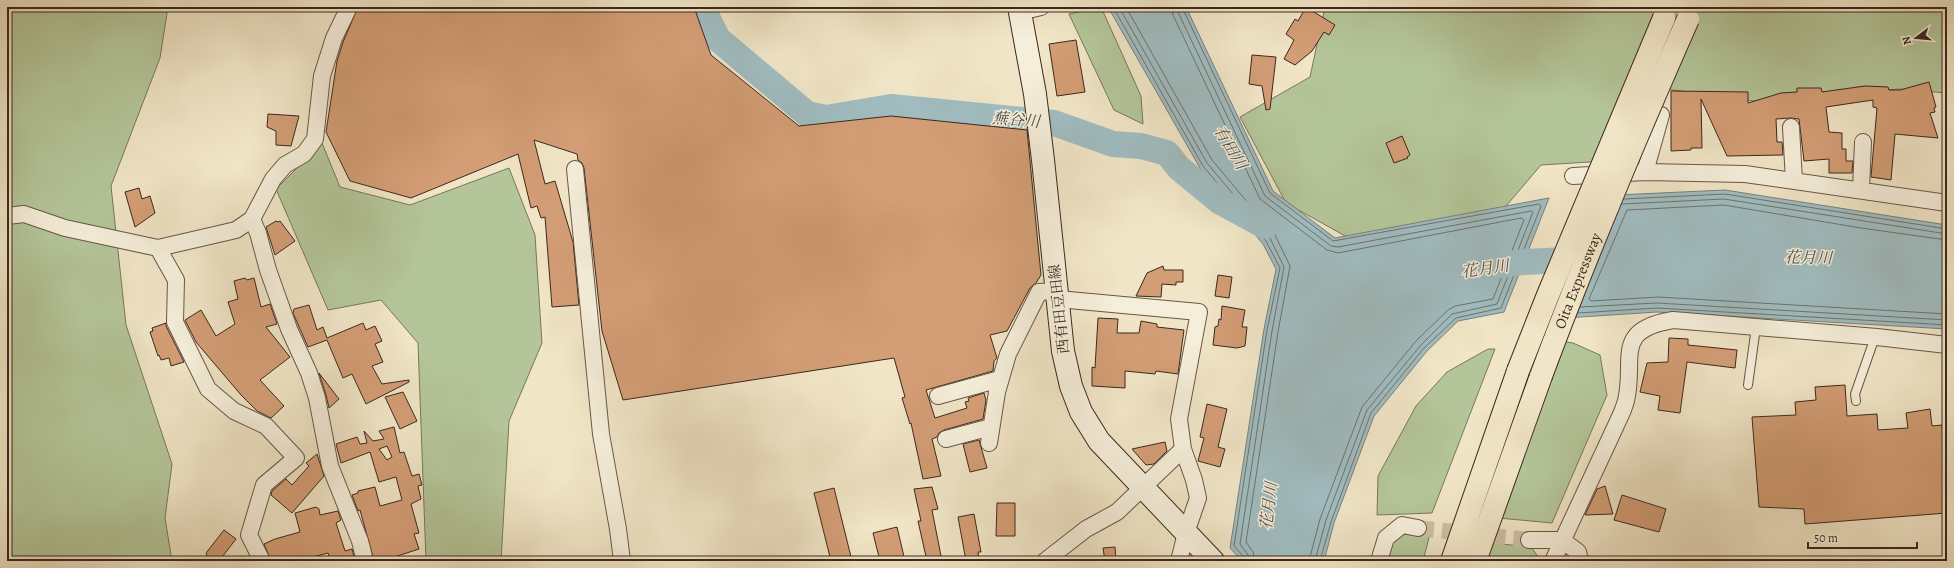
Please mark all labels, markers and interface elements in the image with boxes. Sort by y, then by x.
north arrow [1896,18,1936,58]
text: N [1899,35,1915,47]
water label: 蕪谷川 [991,107,1043,133]
water label: 有田川 [1208,121,1253,175]
street label: Oita Expressway [1550,230,1606,332]
water label: 花月川 [1784,247,1834,269]
water label: 花月川 [1460,254,1512,283]
street label: 西有田豆田線 [1044,263,1074,355]
water label: 花月川 [1255,479,1283,531]
scale bar [1808,524,1917,550]
text: 50 m [1814,530,1838,546]

